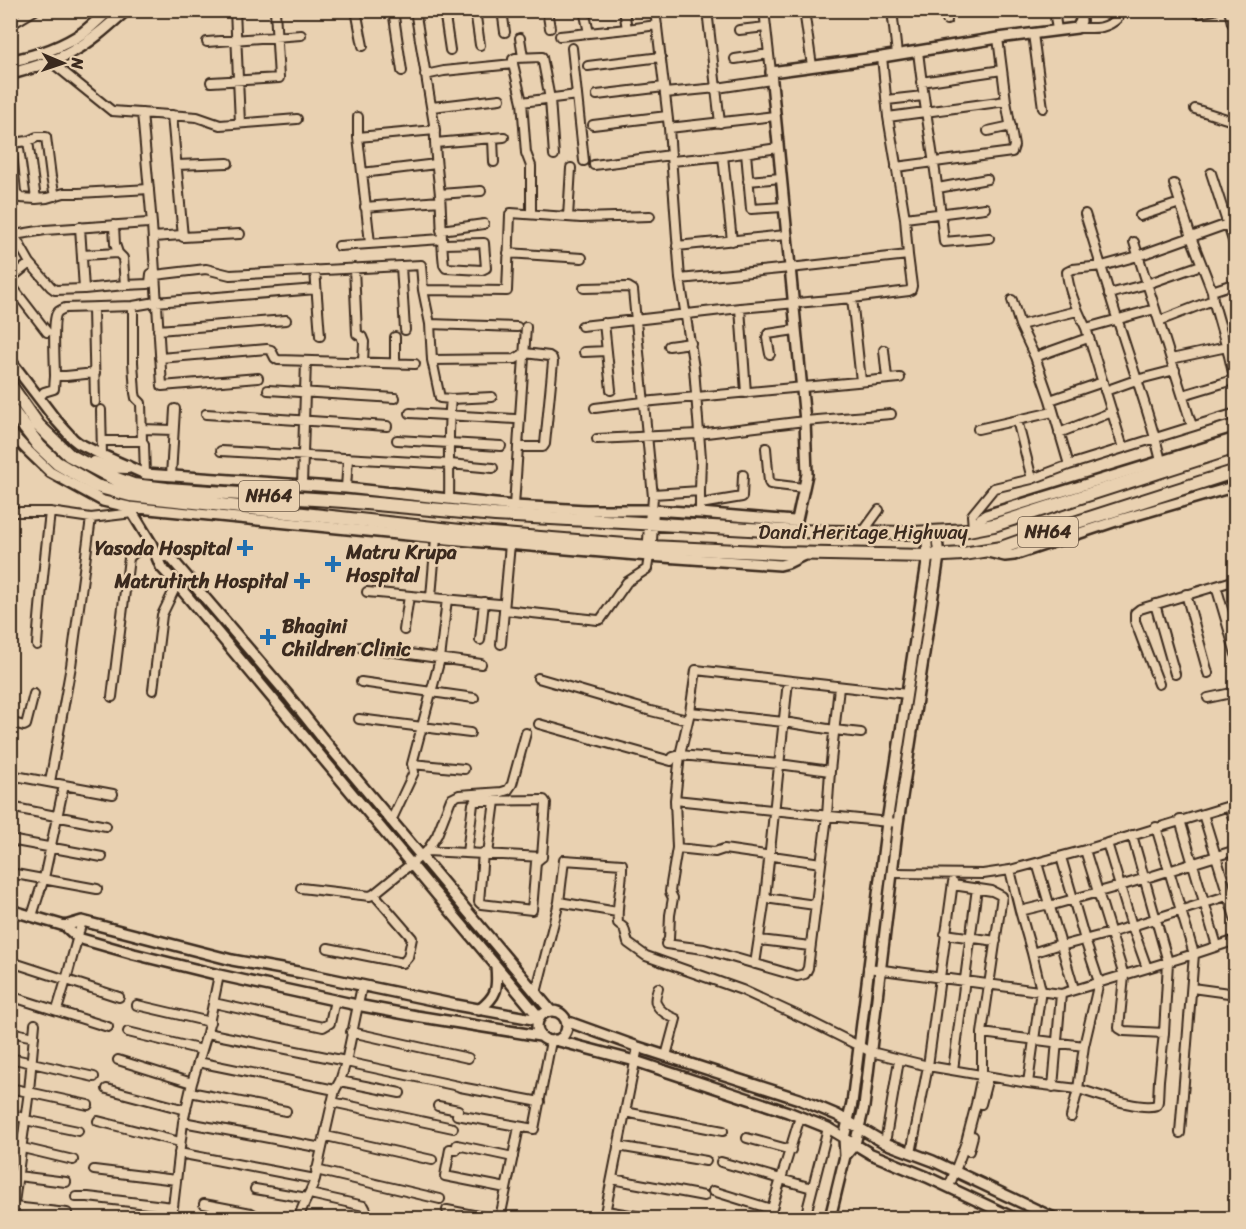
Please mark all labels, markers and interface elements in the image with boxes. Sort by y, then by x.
north arrow [33,33,93,93]
text: N [63,56,92,70]
road number: NH64 [239,481,299,511]
street label: Dandi Heritage Highway [758,515,969,550]
road number: NH64 [1018,517,1078,547]
place label: Yasoda Hospital [95,531,233,566]
place label: Matru Krupa Hospital [345,535,457,593]
marker: Yasoda Hospital [236,539,254,557]
marker: Matru Krupa Hospital [324,555,342,573]
place label: Matrutirth Hospital [113,564,289,599]
marker: Matrutirth Hospital [293,572,311,590]
place label: Bhagini Children Clinic [281,609,411,667]
marker: Bhagini Children Clinic [259,628,277,646]

